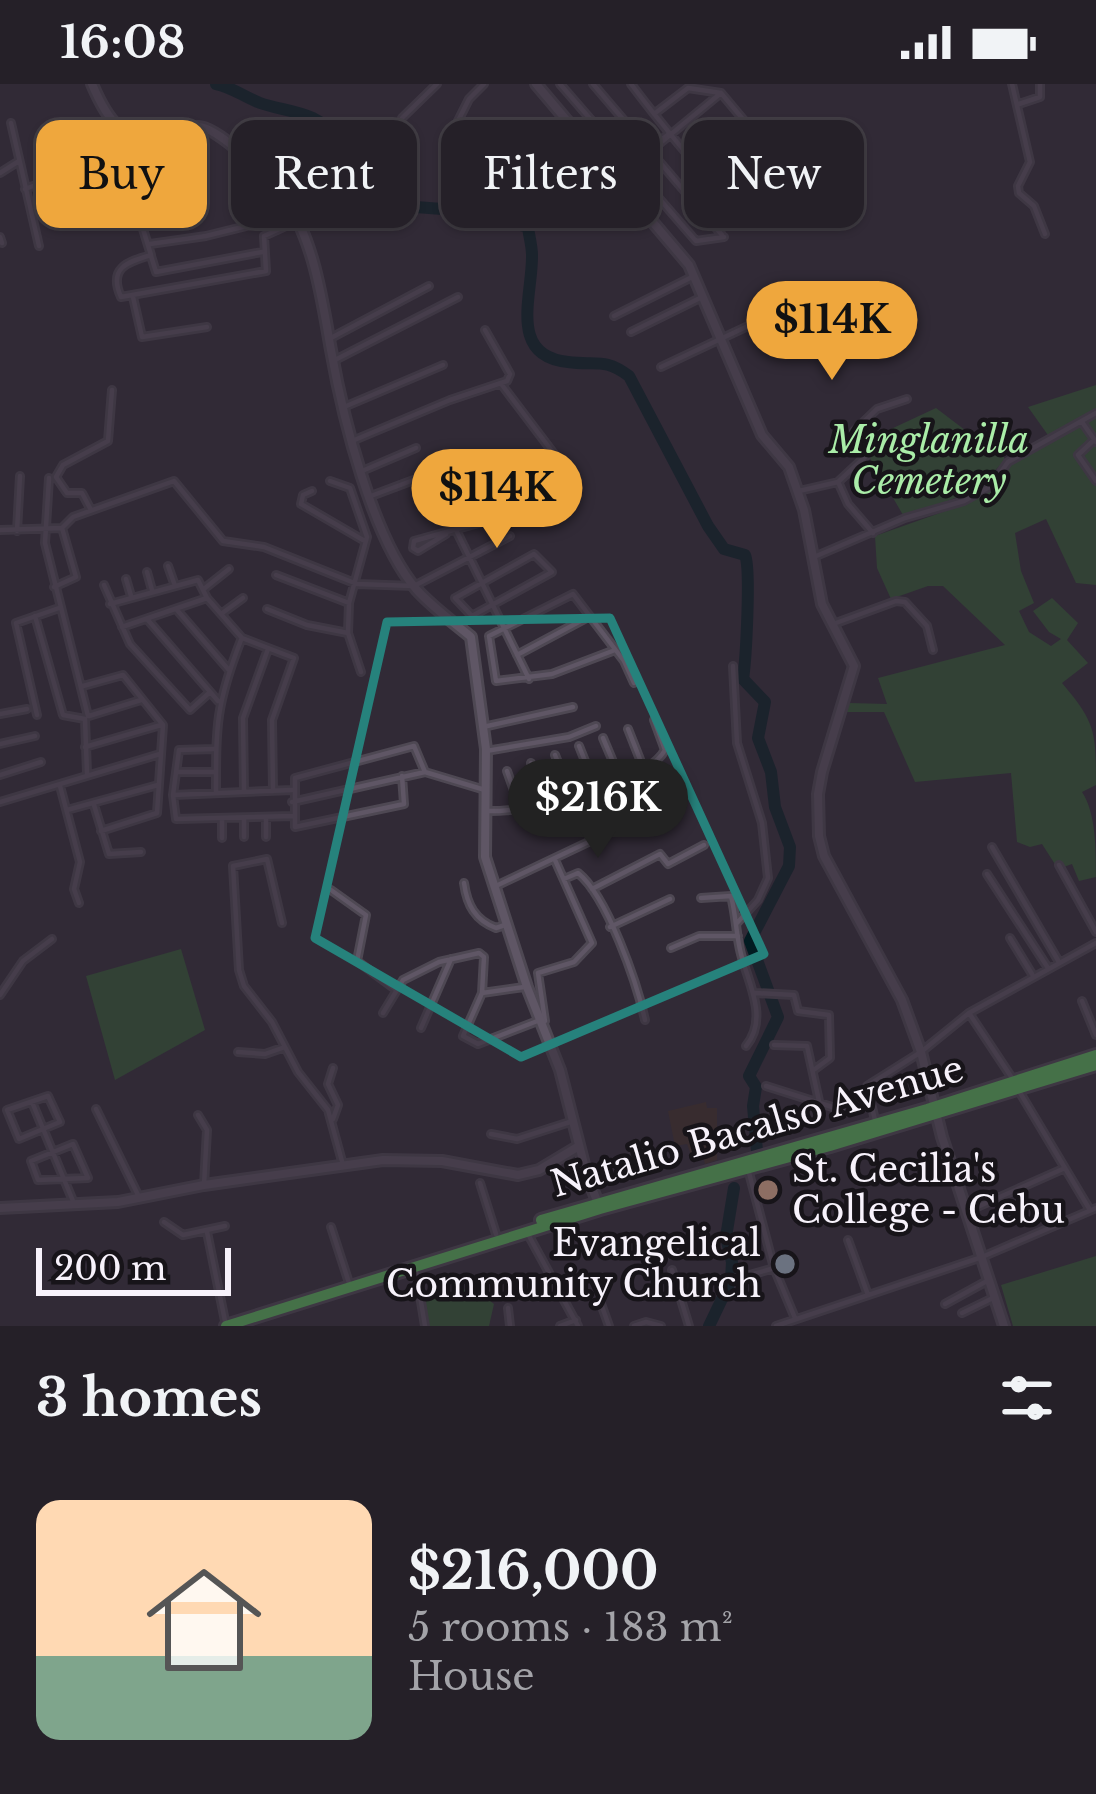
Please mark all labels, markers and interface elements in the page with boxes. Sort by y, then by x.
text: 16:08 [60,14,185,70]
chip: Buy [36,120,207,228]
chip: Rent [231,120,417,228]
chip: Filters [441,120,660,228]
chip: New [684,120,864,228]
pin: $114K [748,281,916,383]
text: $114K [773,295,891,344]
park label: Minglanilla Cemetery [828,418,1029,504]
pin: $114K [413,449,581,551]
text: $114K [438,463,556,512]
pin: $216K [514,759,682,861]
text: $216K [535,773,661,822]
street label: Natalio Bacalso Avenue [546,1046,969,1207]
place label: St. Cecilia's College - Cebu [792,1147,1065,1233]
marker: St. Cecilia's College - Cebu [755,1177,781,1203]
place label: Evangelical Community Church [386,1221,761,1307]
scale bar [36,1242,231,1295]
text: 200 m [54,1248,166,1289]
marker: Evangelical Community Church [772,1251,798,1277]
icon: filters [994,1365,1060,1431]
text: 3 homes [36,1367,262,1430]
text: $216,000 [408,1540,659,1603]
icon: home [132,1548,276,1692]
text: 5 rooms · 183 m² [408,1603,733,1652]
text: House [408,1652,535,1701]

